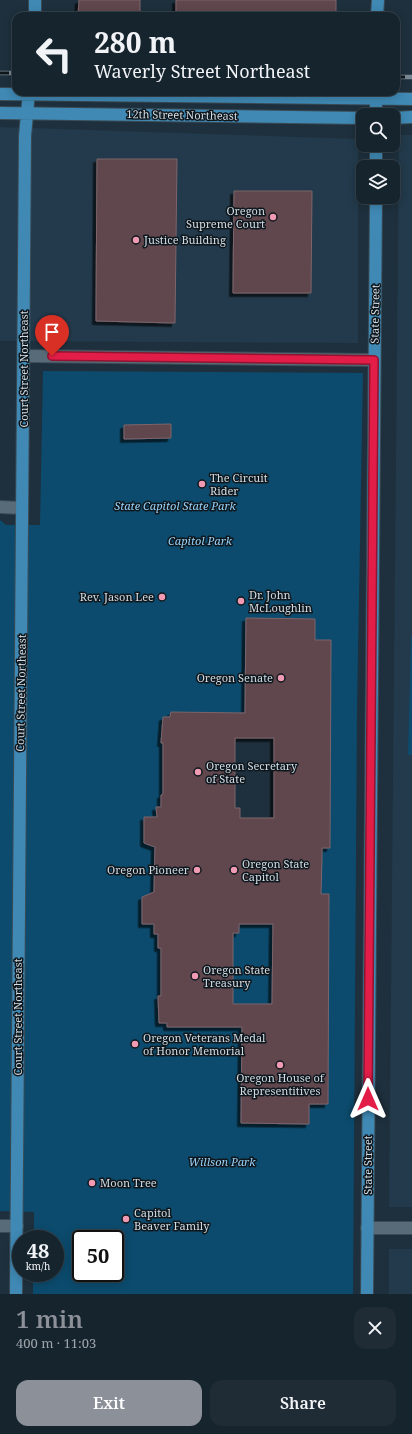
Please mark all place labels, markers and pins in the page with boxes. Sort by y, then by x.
place label: Oregon Supreme Court [186,203,265,231]
marker: Oregon Supreme Court [268,212,278,222]
place label: Justice Building [143,232,226,247]
marker: Justice Building [131,235,141,245]
pin [35,315,69,356]
place label: The Circuit Rider [210,470,268,498]
marker: The Circuit Rider [197,479,207,489]
place label: Dr. John McLoughlin [249,587,312,615]
place label: Rev. Jason Lee [80,589,154,604]
marker: Rev. Jason Lee [157,592,167,602]
marker: Dr. John McLoughlin [236,596,246,606]
place label: Oregon Senate [197,670,273,685]
marker: Oregon Senate [276,673,286,683]
place label: Oregon Secretary of State [206,758,298,786]
marker: Oregon Secretary of State [193,767,203,777]
place label: Oregon State Capitol [242,856,309,884]
place label: Oregon Pioneer [107,862,190,877]
marker: Oregon Pioneer [192,865,202,875]
marker: Oregon State Capitol [229,865,239,875]
place label: Oregon State Treasury [203,962,270,990]
marker: Oregon State Treasury [190,971,200,981]
place label: Oregon Veterans Medal of Honor Memorial [143,1030,266,1058]
marker: Oregon Veterans Medal of Honor Memorial [130,1039,140,1049]
marker: Oregon House of Representitives [275,1060,285,1070]
place label: Oregon House of Representitives [236,1070,325,1098]
place label: Moon Tree [100,1175,157,1190]
marker: Moon Tree [87,1178,97,1188]
place label: Capitol Beaver Family [134,1205,210,1233]
marker: Capitol Beaver Family [121,1214,131,1224]

